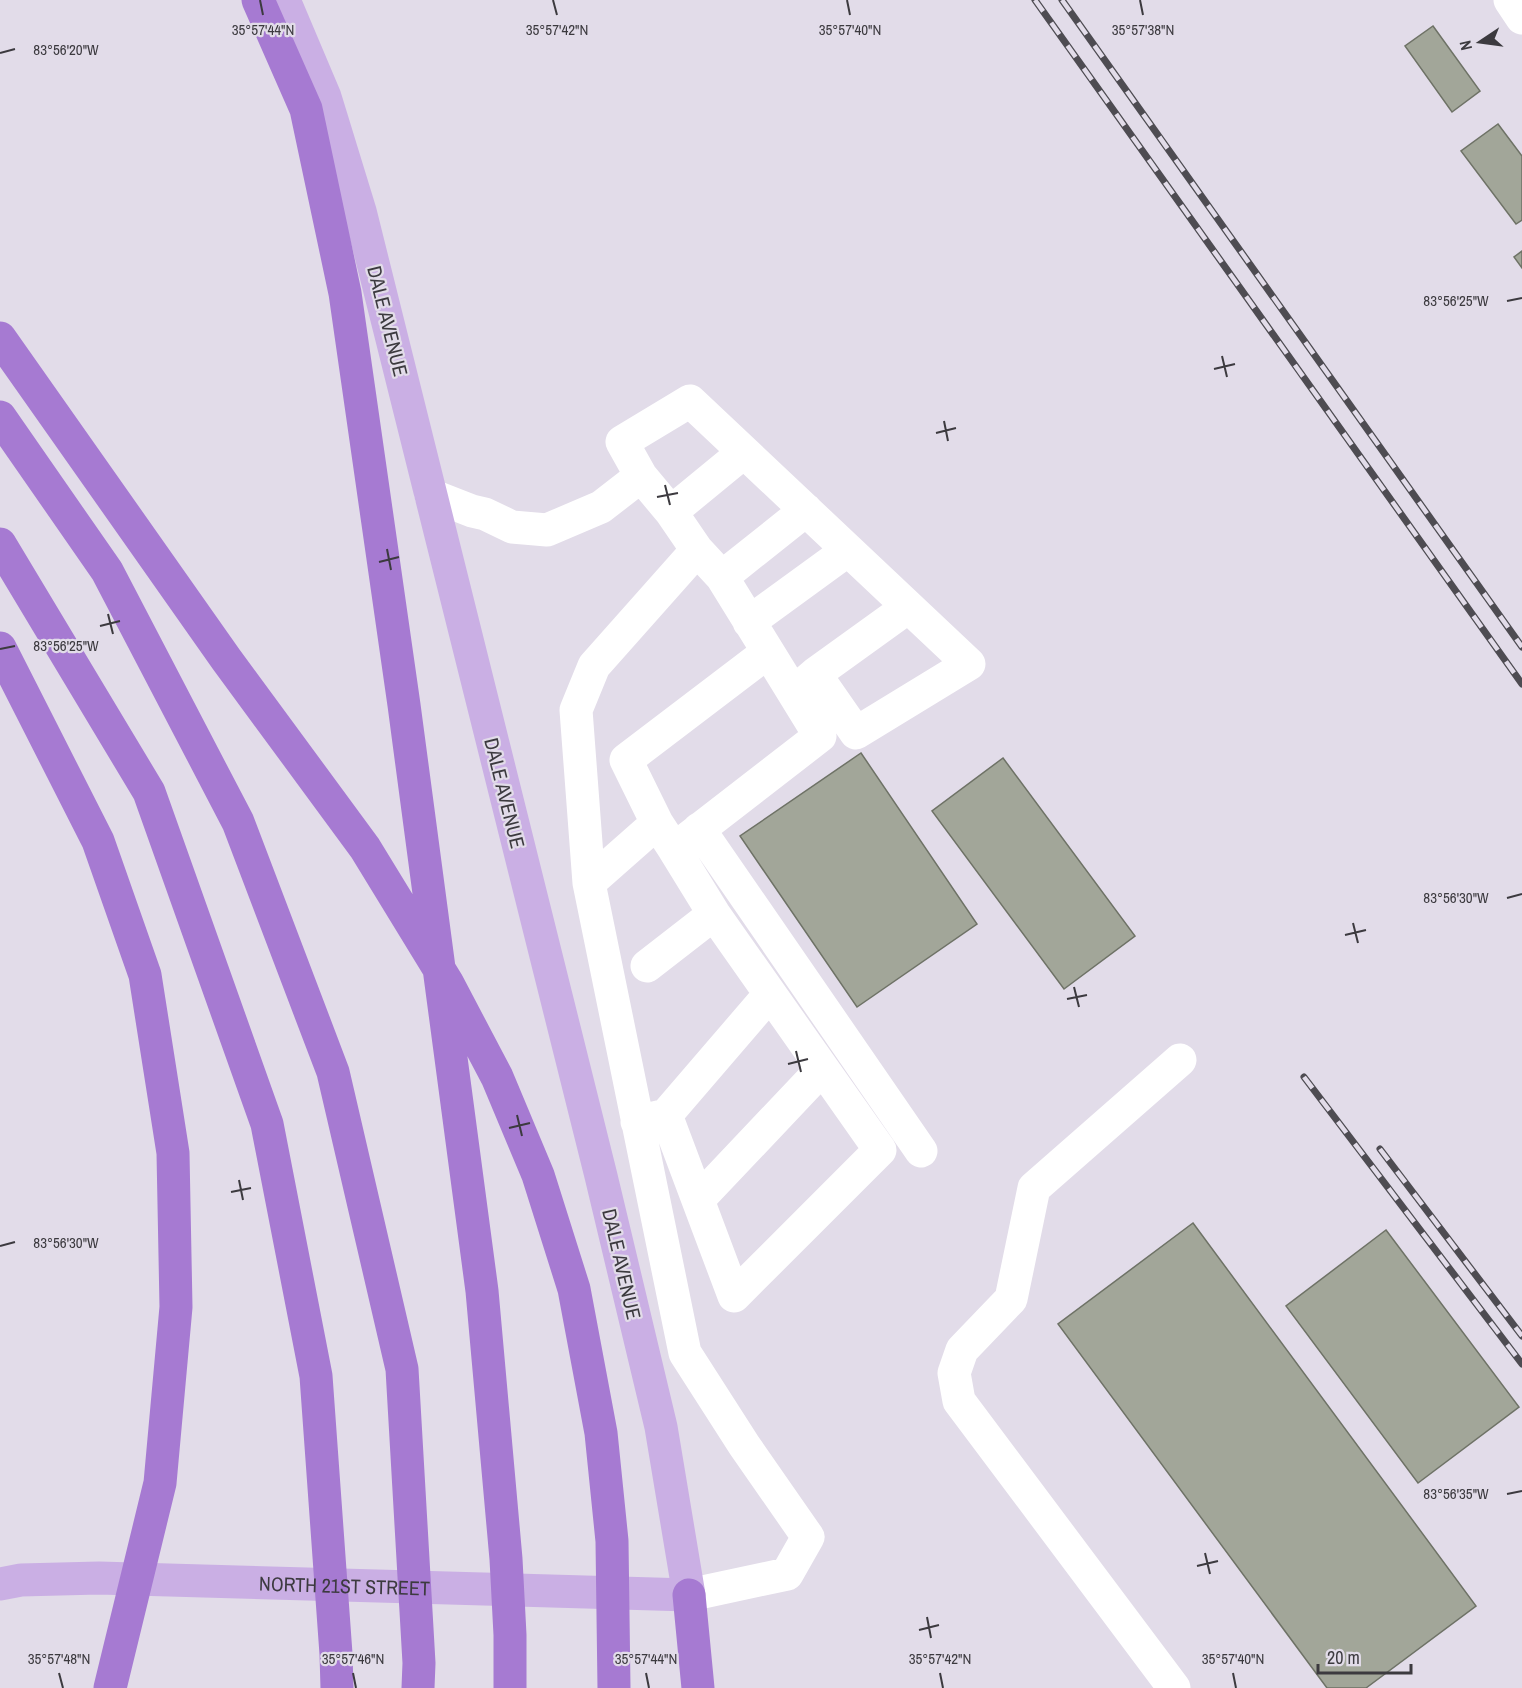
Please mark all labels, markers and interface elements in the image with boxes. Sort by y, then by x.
north arrow [1450,12,1510,72]
text: 35°57'44"N [232,19,294,40]
text: 35°57'42"N [526,19,588,40]
text: 35°57'40"N [819,19,881,40]
text: 35°57'38"N [1112,19,1174,40]
text: N [1454,38,1477,52]
text: 83°56'20"W [33,39,99,60]
street label: DALE AVENUE [361,263,415,379]
text: 83°56'25"W [1423,290,1489,311]
text: 83°56'25"W [33,635,99,656]
street label: DALE AVENUE [478,735,532,851]
text: 83°56'30"W [1423,887,1489,908]
street label: DALE AVENUE [596,1206,648,1322]
text: 83°56'30"W [33,1232,99,1253]
text: 83°56'35"W [1423,1483,1489,1504]
street label: NORTH 21ST STREET [259,1569,430,1601]
scale bar [1318,1637,1411,1675]
text: 20 m [1327,1645,1360,1670]
text: 35°57'48"N [28,1648,90,1669]
text: 35°57'46"N [322,1648,384,1669]
text: 35°57'44"N [615,1648,677,1669]
text: 35°57'42"N [909,1648,971,1669]
text: 35°57'40"N [1202,1648,1264,1669]

